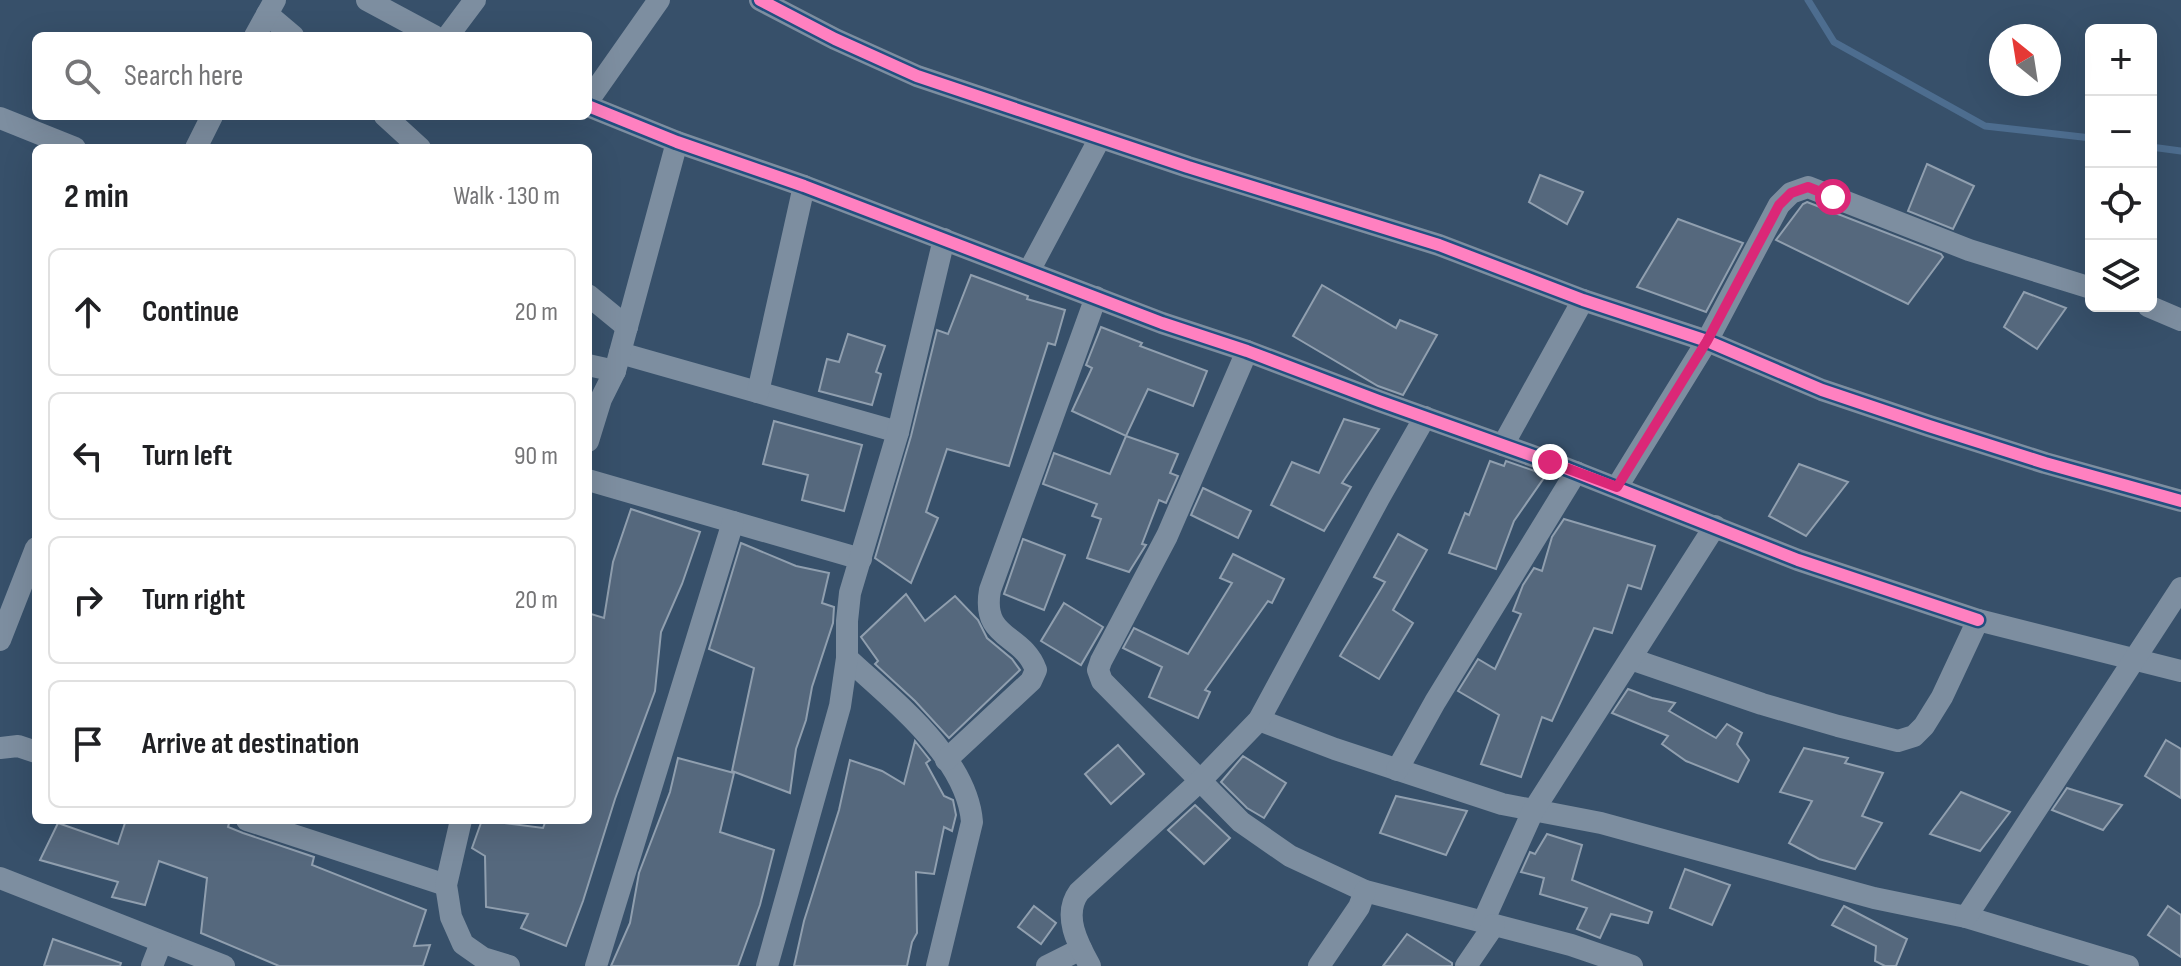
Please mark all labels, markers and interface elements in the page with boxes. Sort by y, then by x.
north arrow [1989,24,2061,96]
map controls [2085,24,2157,312]
button: + [2085,24,2157,96]
search box [32,32,592,120]
icon: search [60,54,104,98]
text: Search here [124,58,243,94]
button: − [2085,96,2157,168]
button: locate [2085,168,2157,240]
text: 2 min [64,176,129,217]
route start [1815,179,1851,215]
text: Walk · 130 m [453,181,560,212]
button: layers [2085,240,2157,312]
icon: ahead [66,290,110,334]
text: Continue [142,294,239,330]
text: 20 m [515,297,558,328]
icon: left [66,434,110,478]
text: Turn left [142,438,232,474]
text: 90 m [514,441,558,472]
route end [1532,444,1568,480]
icon: right [66,578,110,622]
text: Turn right [142,582,245,618]
text: 20 m [515,585,558,616]
icon: arrive [66,722,110,766]
text: Arrive at destination [142,726,359,762]

